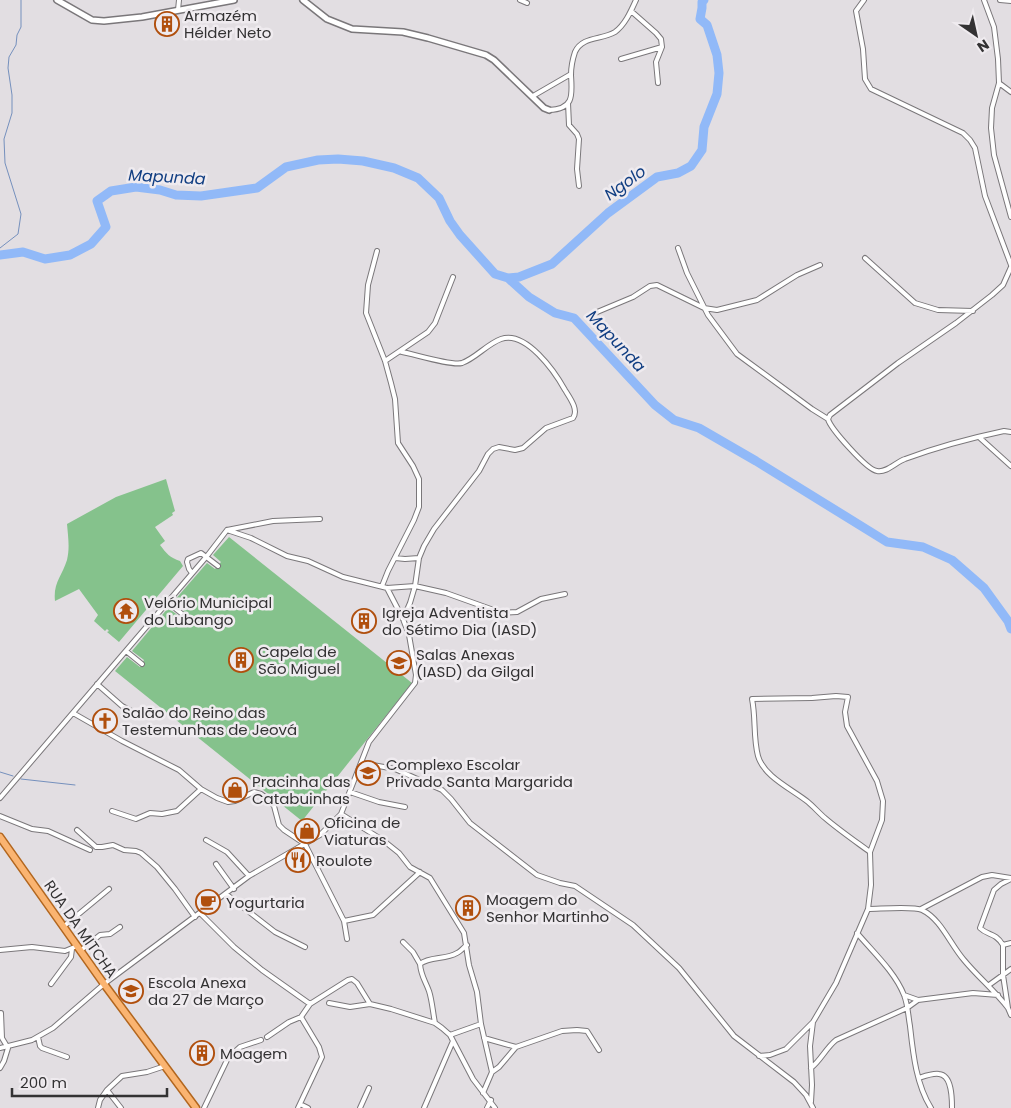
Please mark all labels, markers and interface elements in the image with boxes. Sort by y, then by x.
place label: Armazém Hélder Neto [184,5,271,43]
north arrow [951,10,1001,60]
building icon: Armazém Hélder Neto [154,11,180,37]
text: N [973,35,993,57]
water label: Ngolo [599,160,651,206]
water label: Mapunda [128,163,206,191]
water label: Mapunda [581,305,651,377]
place label: Velório Municipal do Lubango [144,592,272,630]
temple icon: Velório Municipal do Lubango [113,598,139,624]
place label: Igreja Adventista do Sétimo Dia (IASD) [382,602,537,640]
building icon: Igreja Adventista do Sétimo Dia (IASD) [351,608,377,634]
place label: Capela de São Miguel [258,641,340,679]
place label: Salas Anexas (IASD) da Gilgal [416,644,534,682]
building icon: Capela de São Miguel [228,647,254,673]
school or university icon: Salas Anexas (IASD) da Gilgal [386,650,412,676]
place label: Salão do Reino das Testemunhas de Jeová [122,702,297,740]
church icon: Salão do Reino das Testemunhas de Jeová [92,708,118,734]
place label: Complexo Escolar Privado Santa Margarida [386,754,573,792]
school or university icon: Complexo Escolar Privado Santa Margarida [355,760,381,786]
place label: Pracinha das Catabuinhas [252,771,351,809]
shop icon: Pracinha das Catabuinhas [222,777,248,803]
place label: Oficina de Viaturas [324,812,400,850]
shop icon: Oficina de Viaturas [294,818,320,844]
restaurant icon: Roulote [285,847,311,873]
place label: Roulote [316,850,372,871]
street label: RUA DA MITCHA [39,876,123,982]
cafe icon: Yogurtaria [195,889,221,915]
place label: Moagem do Senhor Martinho [486,889,609,927]
place label: Yogurtaria [226,892,305,913]
building icon: Moagem do Senhor Martinho [455,895,481,921]
place label: Escola Anexa da 27 de Março [148,972,264,1010]
school or university icon: Escola Anexa da 27 de Março [118,978,144,1004]
building icon: Moagem [189,1040,215,1066]
place label: Moagem [220,1043,288,1064]
scale bar [12,1066,168,1098]
text: 200 m [20,1072,67,1093]

